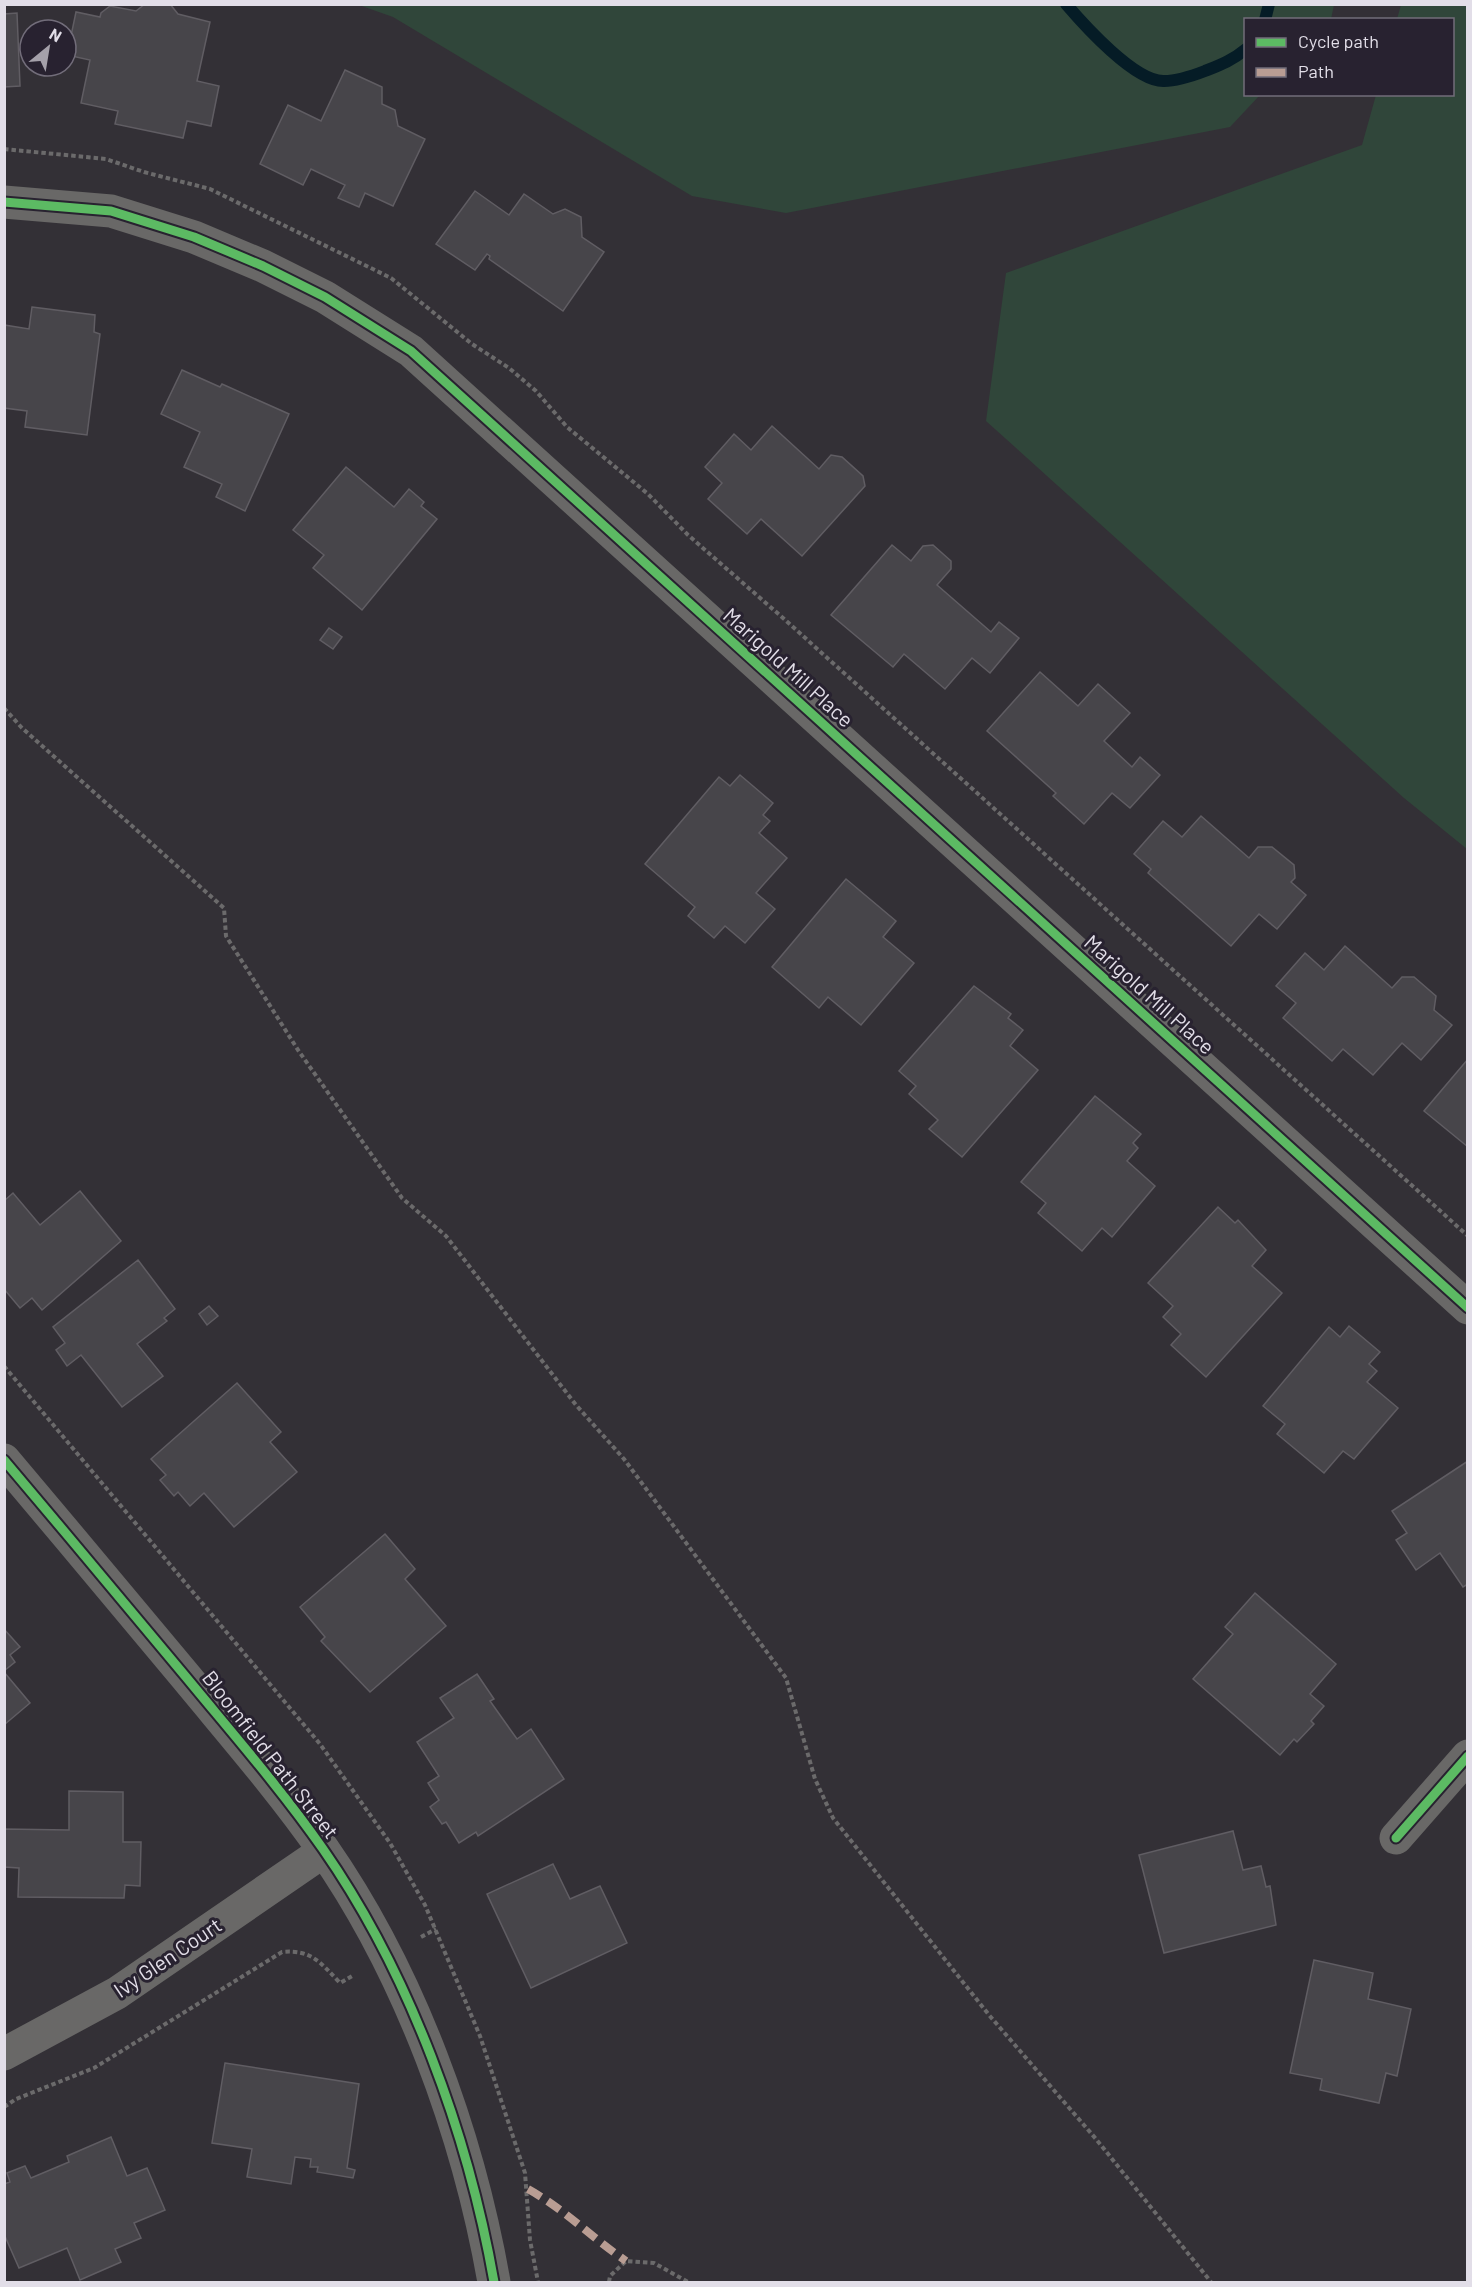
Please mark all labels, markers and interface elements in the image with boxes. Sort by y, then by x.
north arrow [18,18,78,78]
legend [1244,18,1454,96]
text: N [46,24,65,45]
text: Cycle path [1298,30,1379,52]
text: Path [1298,60,1334,82]
street label: Marigold Mill Place [719,602,859,732]
street label: Marigold Mill Place [1080,929,1220,1059]
street label: Bloomfield Path Street [198,1665,345,1843]
street label: Ivy Glen Court [108,1912,226,2002]

